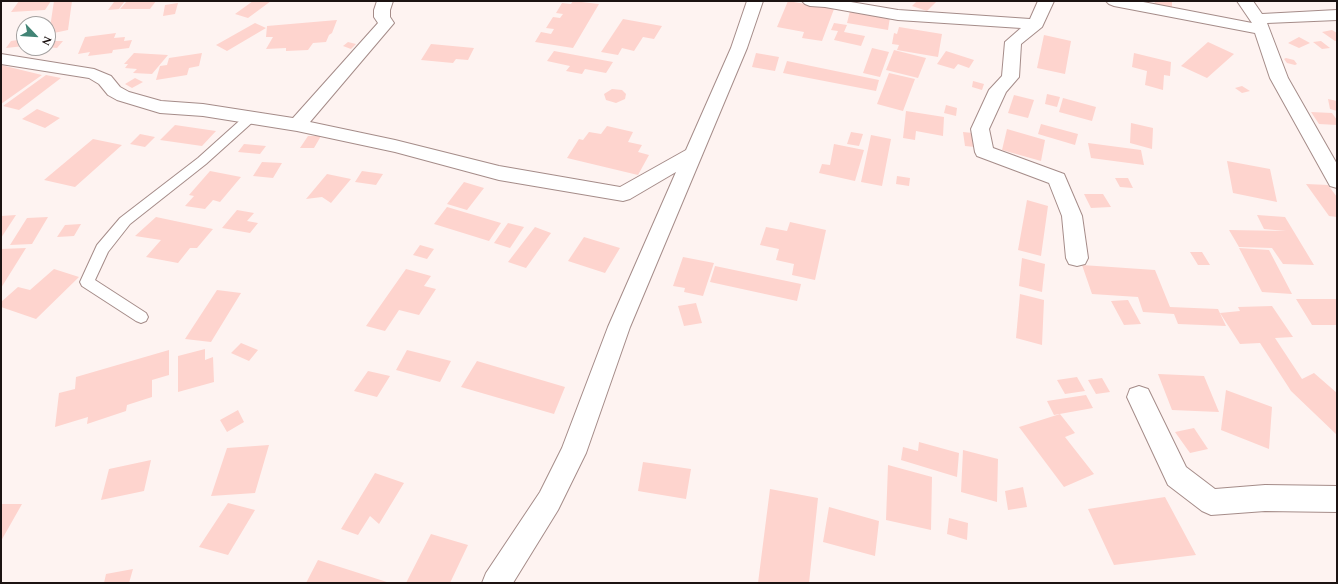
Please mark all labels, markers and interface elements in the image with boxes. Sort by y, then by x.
north arrow [16,16,56,56]
text: N [37,33,56,49]

